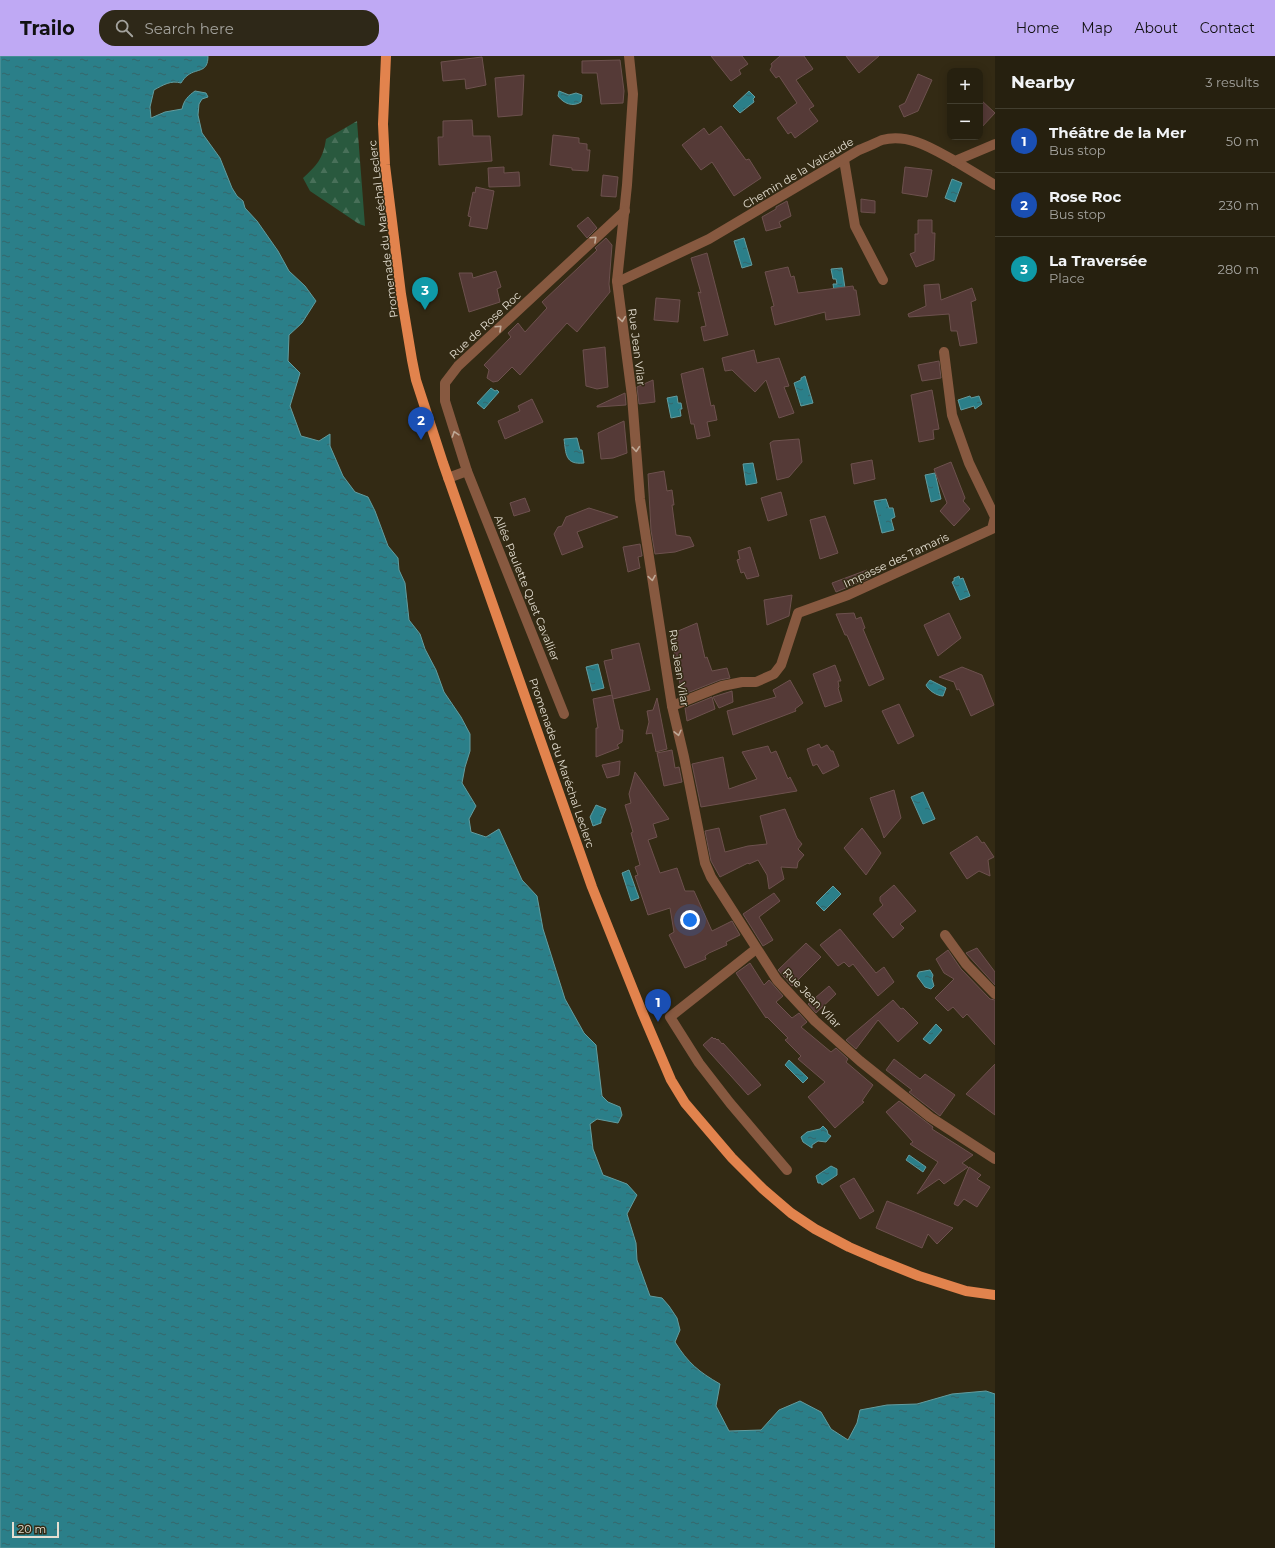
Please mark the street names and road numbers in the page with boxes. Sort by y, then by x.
street label: Chemin de la Valcaude [740,134,856,212]
street label: Promenade du Maréchal Leclerc [365,139,401,319]
street label: Rue de Rose Roc [446,288,524,362]
street label: Rue Jean Vilar [625,307,649,387]
street label: Allée Paulette Quet Cavallier [491,513,563,663]
street label: Impasse des Tamaris [841,529,952,591]
street label: Rue Jean Vilar [666,628,692,708]
street label: Promenade du Maréchal Leclerc [526,676,598,850]
street label: Rue Jean Vilar [780,965,844,1031]

